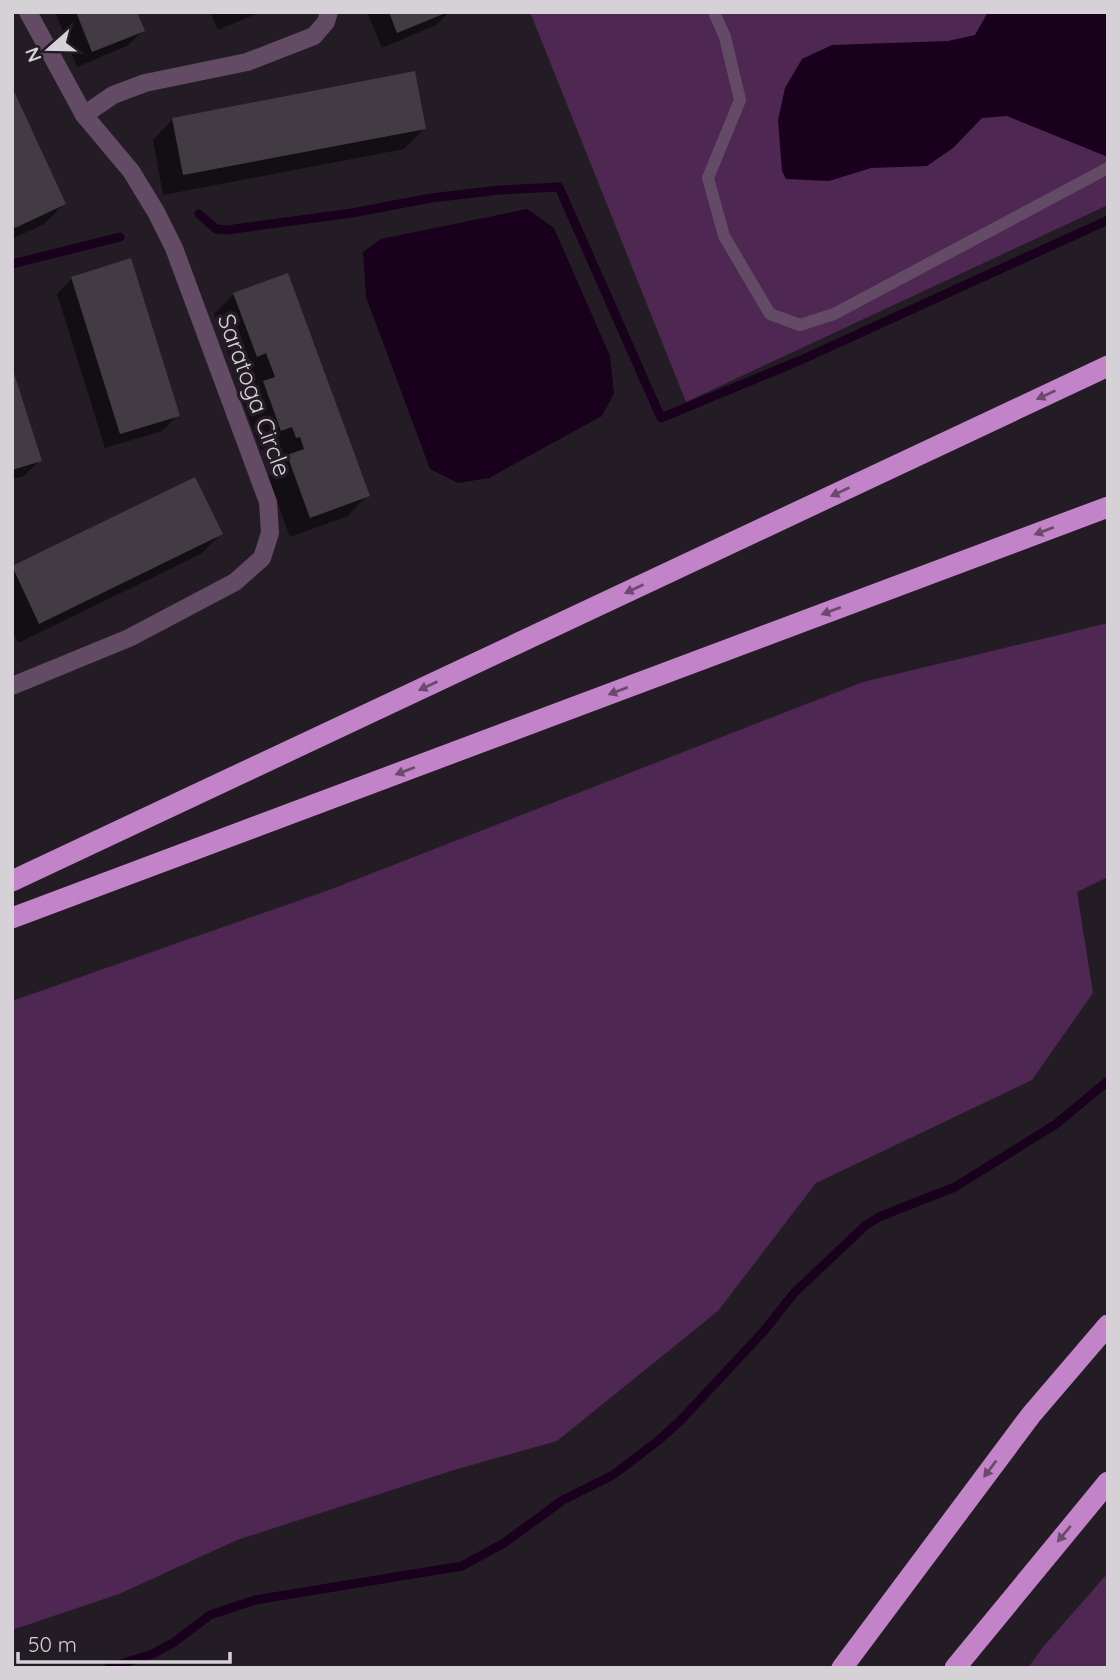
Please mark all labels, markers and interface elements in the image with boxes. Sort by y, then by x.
north arrow [14,14,84,84]
text: N [19,44,47,65]
street label: Saratoga Circle [212,310,298,480]
one-way arrow [1036,389,1056,401]
one-way arrow [830,486,850,498]
one-way arrow [1033,526,1054,537]
one-way arrow [624,583,644,595]
one-way arrow [820,606,841,617]
one-way arrow [418,680,439,691]
one-way arrow [607,685,628,696]
one-way arrow [394,765,415,776]
one-way arrow [983,1460,997,1479]
one-way arrow [1057,1526,1072,1543]
scale bar [18,1620,229,1664]
text: 50 m [28,1631,77,1657]

